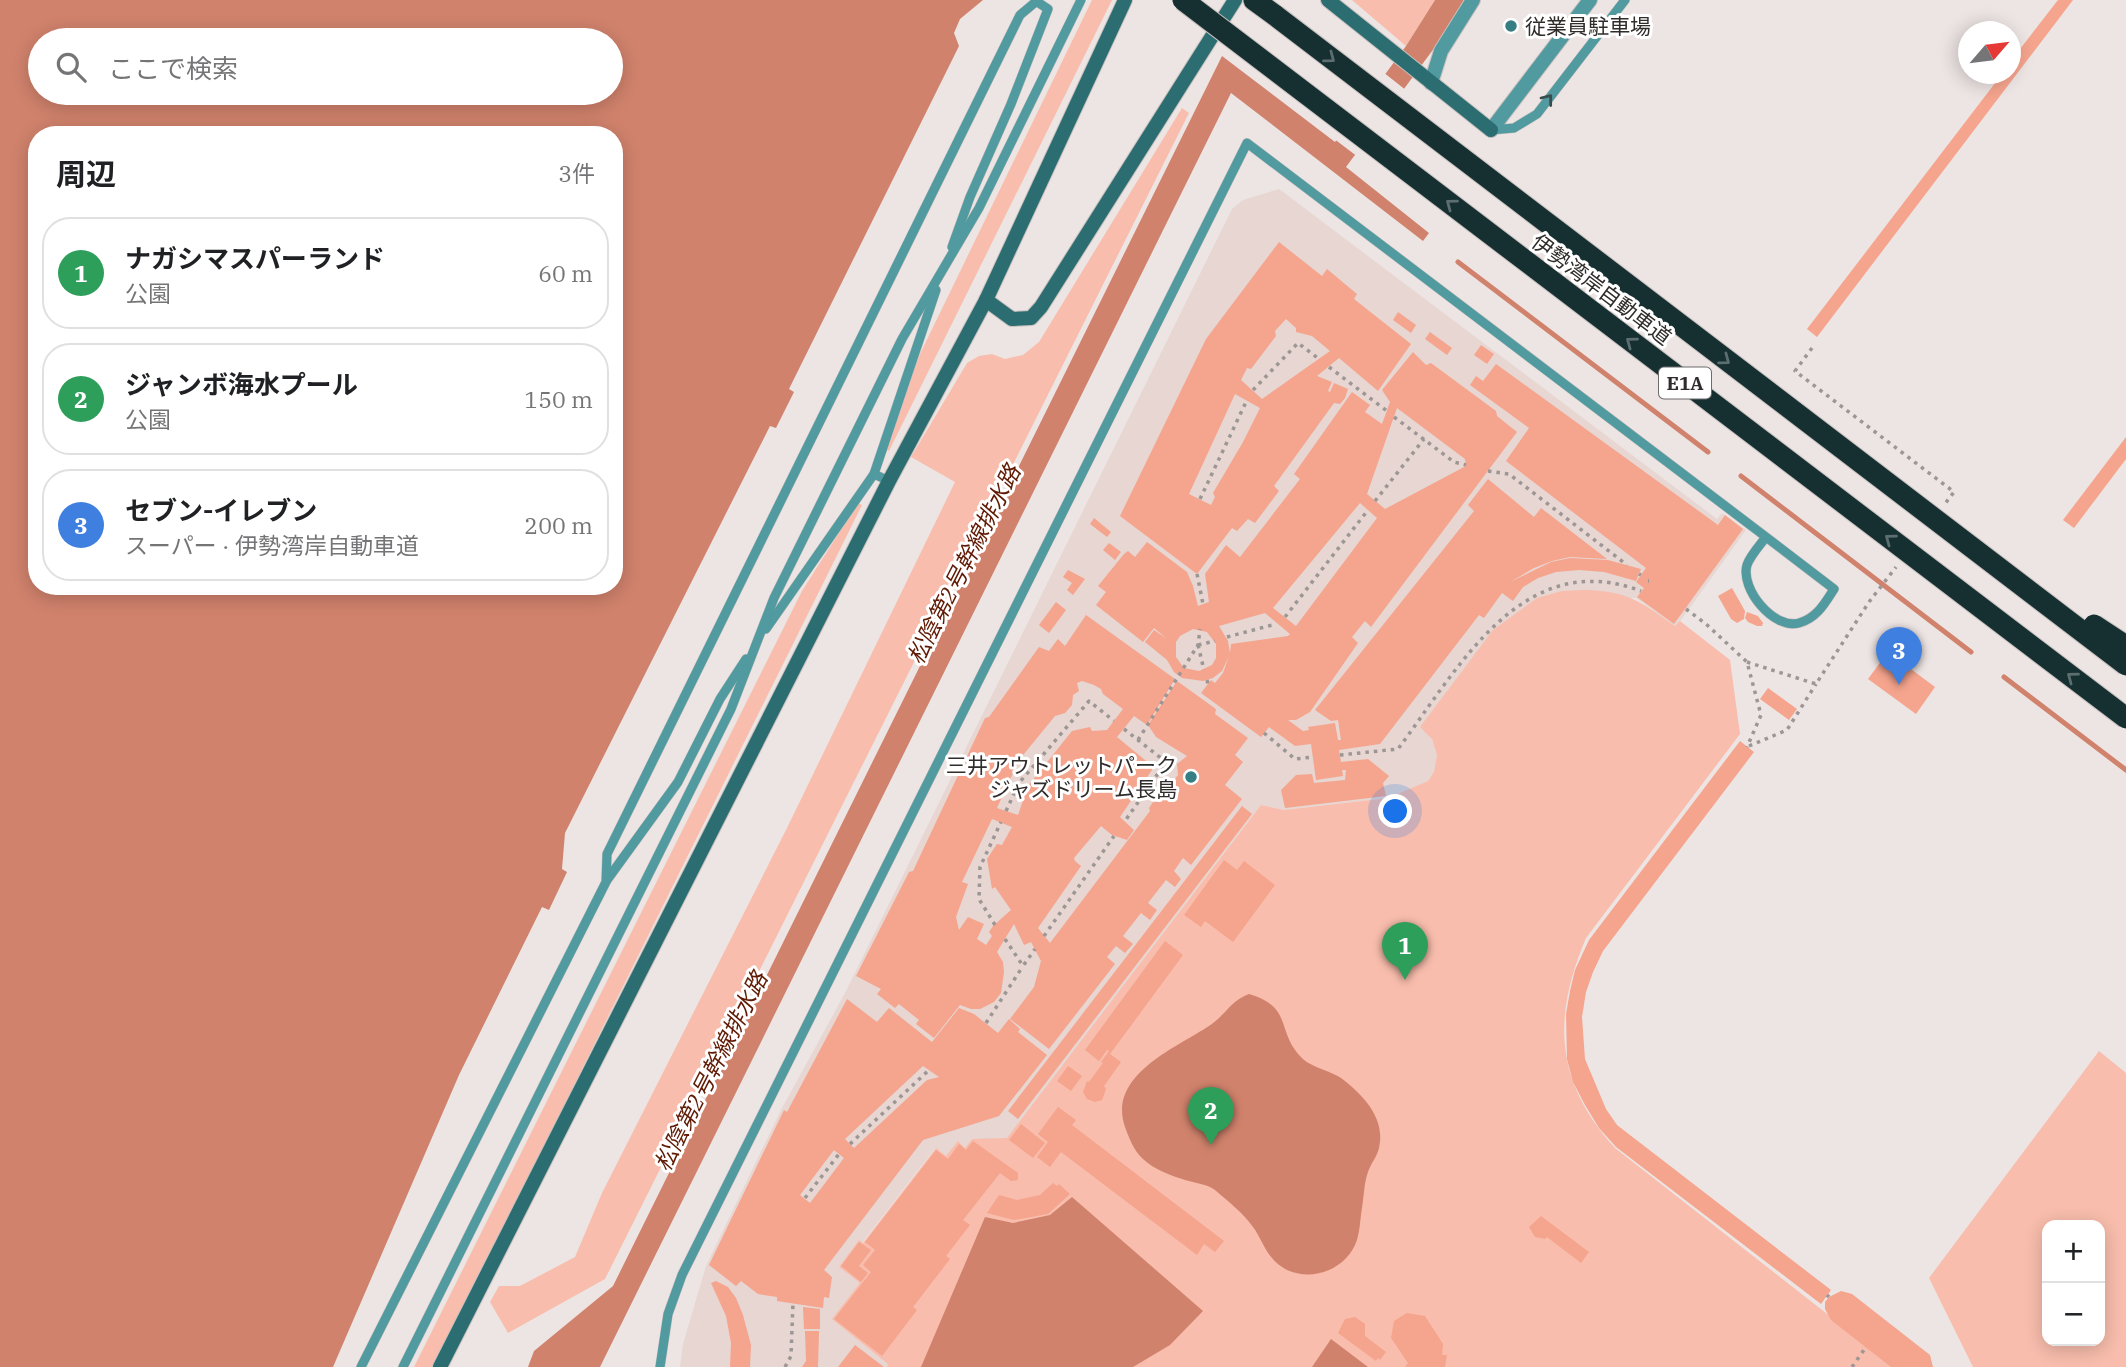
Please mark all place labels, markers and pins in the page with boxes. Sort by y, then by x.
place label: 従業員駐車場 [1525,12,1651,40]
marker: 従業員駐車場 [1503,18,1519,34]
pin: 3 [1876,627,1922,685]
place label: 三井アウトレットパーク ジャズドリーム長島 [946,751,1177,803]
marker: 三井アウトレットパーク ジャズドリーム長島 [1183,769,1199,785]
pin: 1 [1382,922,1428,980]
pin: 2 [1188,1087,1234,1145]

